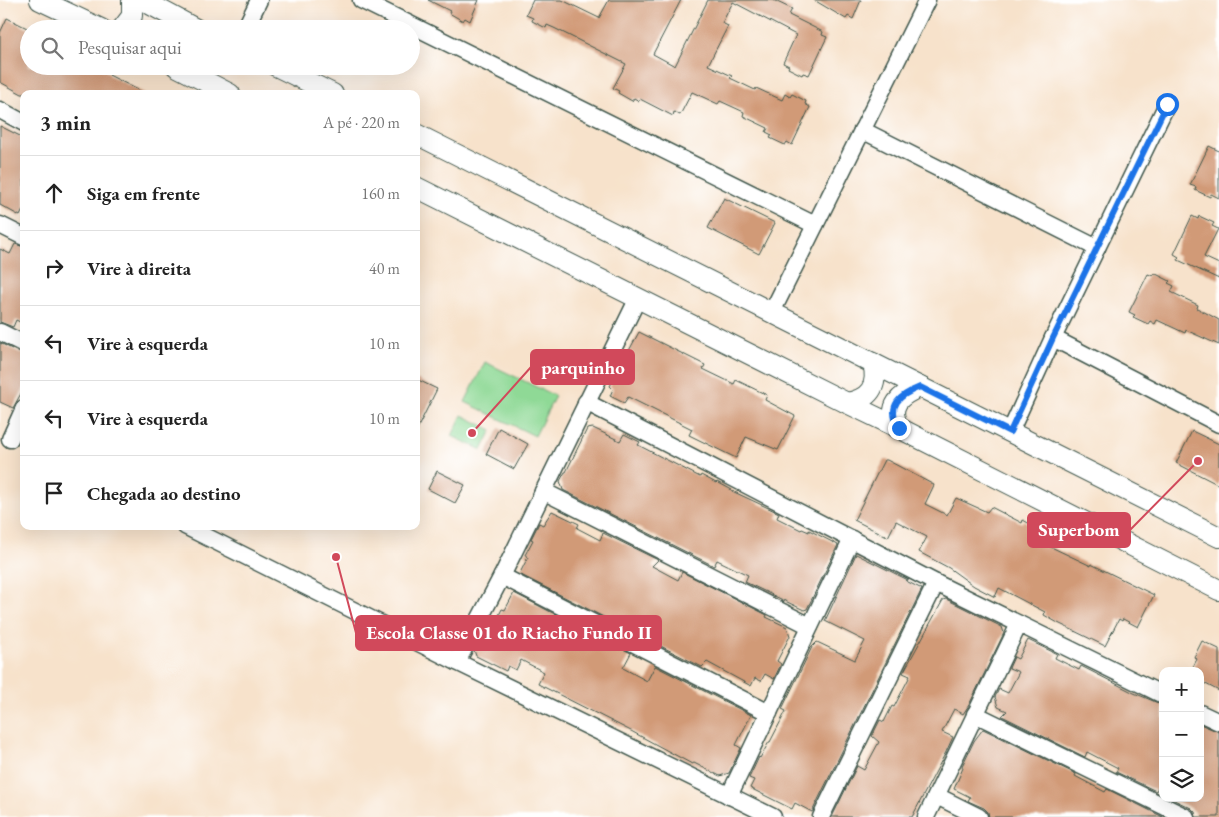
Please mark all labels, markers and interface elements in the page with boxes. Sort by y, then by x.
search box [20,20,420,75]
icon: search [38,34,66,62]
text: Pesquisar aqui [78,35,182,60]
route start [1156,93,1179,116]
text: 3 min [40,109,91,136]
text: A pé · 220 m [323,112,400,133]
icon: ahead [40,179,68,207]
text: Siga em frente [87,181,200,206]
text: 160 m [361,183,400,204]
icon: right [40,254,68,282]
text: Vire à direita [87,256,191,281]
text: 40 m [369,258,400,279]
icon: left [40,329,68,357]
text: Vire à esquerda [87,331,208,356]
text: 10 m [369,333,400,354]
callout: parquinho [531,350,634,384]
text: parquinho [541,355,625,380]
icon: left [40,404,68,432]
text: Vire à esquerda [87,406,208,431]
text: 10 m [369,408,400,429]
route end [888,417,911,440]
icon: arrive [40,479,68,507]
text: Chegada ao destino [87,481,241,506]
callout: Superbom [1028,513,1130,547]
text: Superbom [1038,517,1120,542]
callout: Escola Classe 01 do Riacho Fundo II [356,616,661,650]
text: Escola Classe 01 do Riacho Fundo II [366,620,652,645]
map controls [1159,667,1204,802]
button: + [1159,667,1204,712]
button: − [1159,712,1204,757]
button: layers [1159,757,1204,802]

